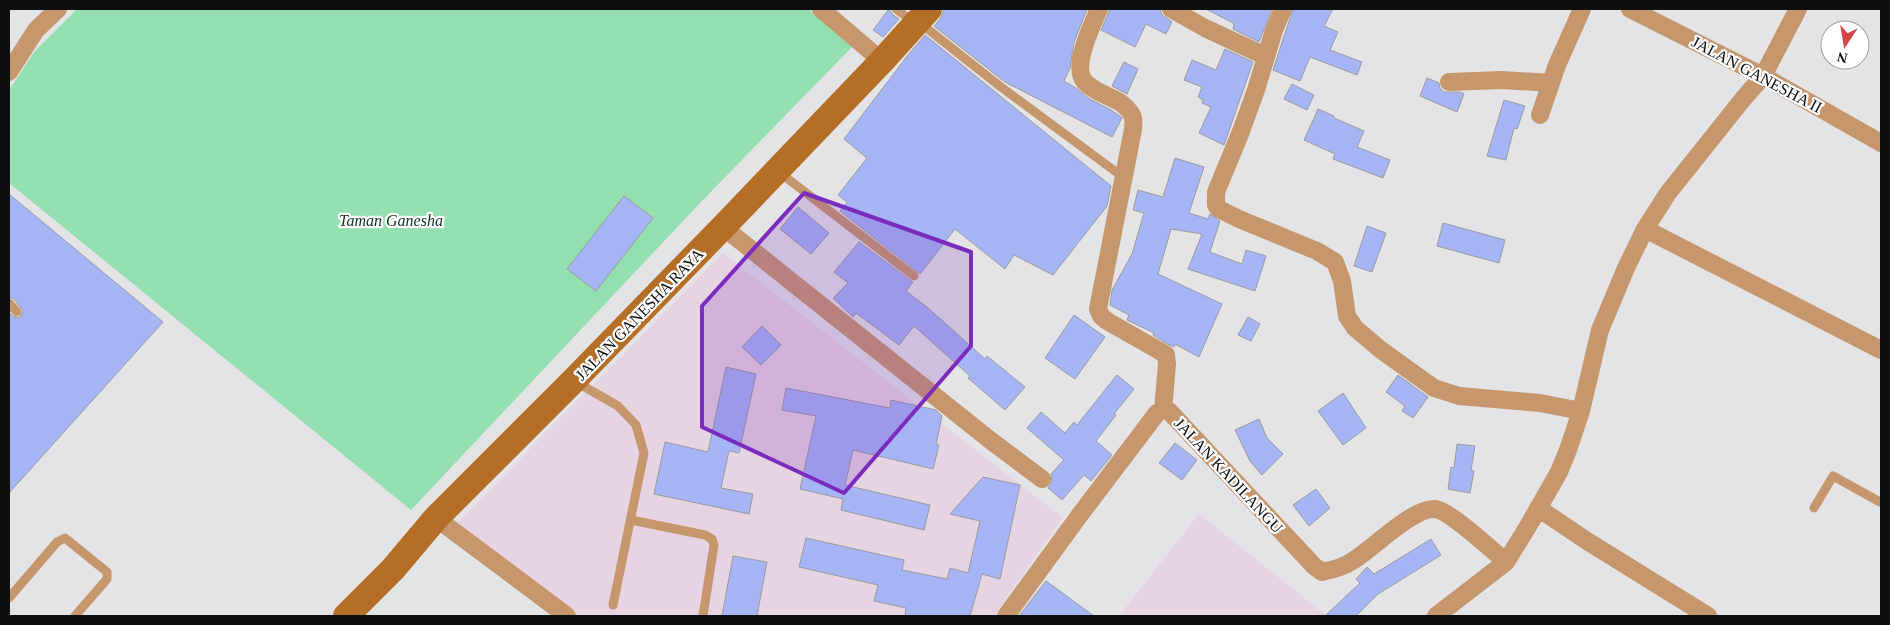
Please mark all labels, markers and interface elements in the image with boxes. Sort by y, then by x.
north arrow [1820,20,1870,70]
street label: JALAN GANESHA II [1689,33,1825,116]
text: N [1836,49,1849,66]
park label: Taman Ganesha [339,212,443,229]
street label: JALAN GANESHA RAYA [572,245,707,384]
street label: JALAN KADILANGU [1171,414,1287,537]

